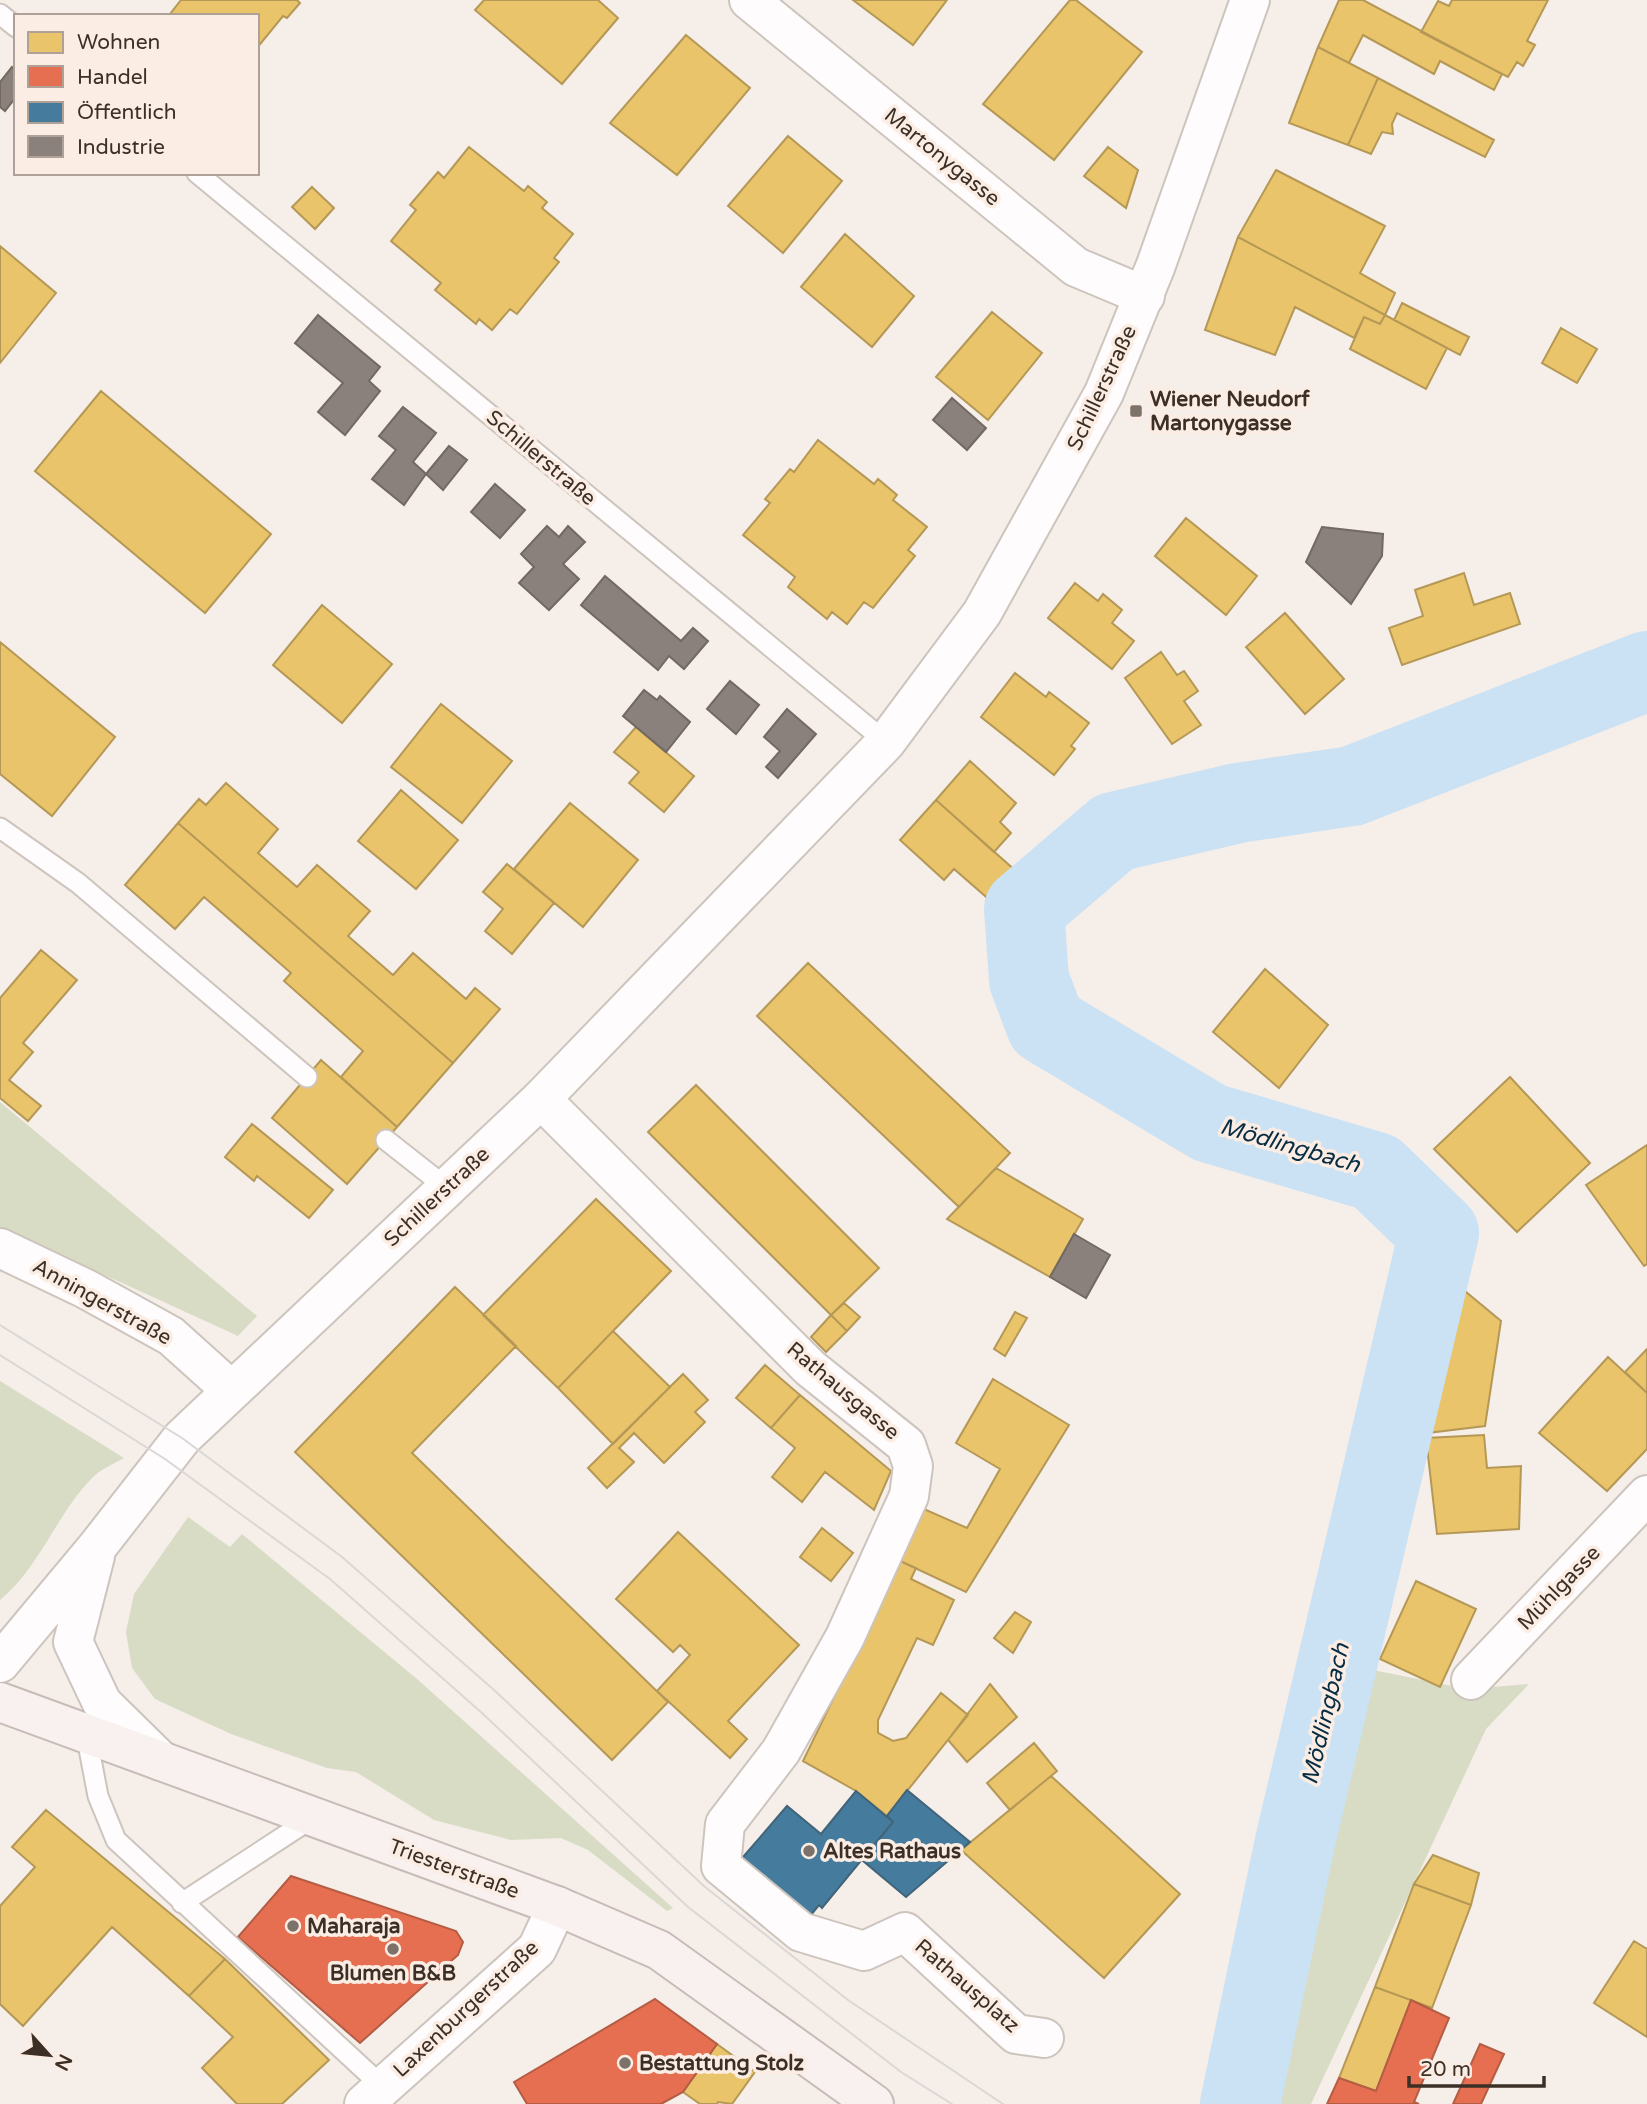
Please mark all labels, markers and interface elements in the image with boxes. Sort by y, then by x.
legend [14,14,259,175]
text: Wohnen [77,30,160,55]
text: Handel [77,65,148,90]
text: Öffentlich [77,100,177,125]
street label: Martonygasse [879,103,1005,211]
text: Industrie [77,135,165,160]
street label: Schillerstraße [1062,321,1142,454]
place label: Wiener Neudorf Martonygasse [1150,387,1311,436]
marker: Wiener Neudorf Martonygasse [1128,403,1144,419]
street label: Schillerstraße [481,405,601,511]
water label: Mödlingbach [1217,1113,1364,1180]
street label: Schillerstraße [379,1142,495,1252]
street label: Anningerstraße [28,1254,176,1351]
street label: Rathausgasse [782,1337,904,1445]
street label: Mühlgasse [1513,1540,1606,1635]
water label: Mödlingbach [1296,1640,1356,1787]
street label: Triesterstraße [385,1834,523,1904]
place label: Altes Rathaus [823,1839,961,1864]
marker: Altes Rathaus [801,1843,817,1859]
place label: Maharaja [307,1914,401,1939]
marker: Maharaja [285,1918,301,1934]
street label: Rathausplatz [910,1934,1024,2038]
street label: Laxenburgerstraße [388,1935,544,2083]
marker: Blumen B&B [385,1941,401,1957]
place label: Blumen B&B [330,1961,456,1986]
north arrow [14,2020,84,2090]
scale bar [1409,2044,1544,2088]
text: N [50,2050,77,2074]
place label: Bestattung Stolz [639,2051,805,2076]
marker: Bestattung Stolz [617,2055,633,2071]
text: 20 m [1420,2057,1471,2082]

